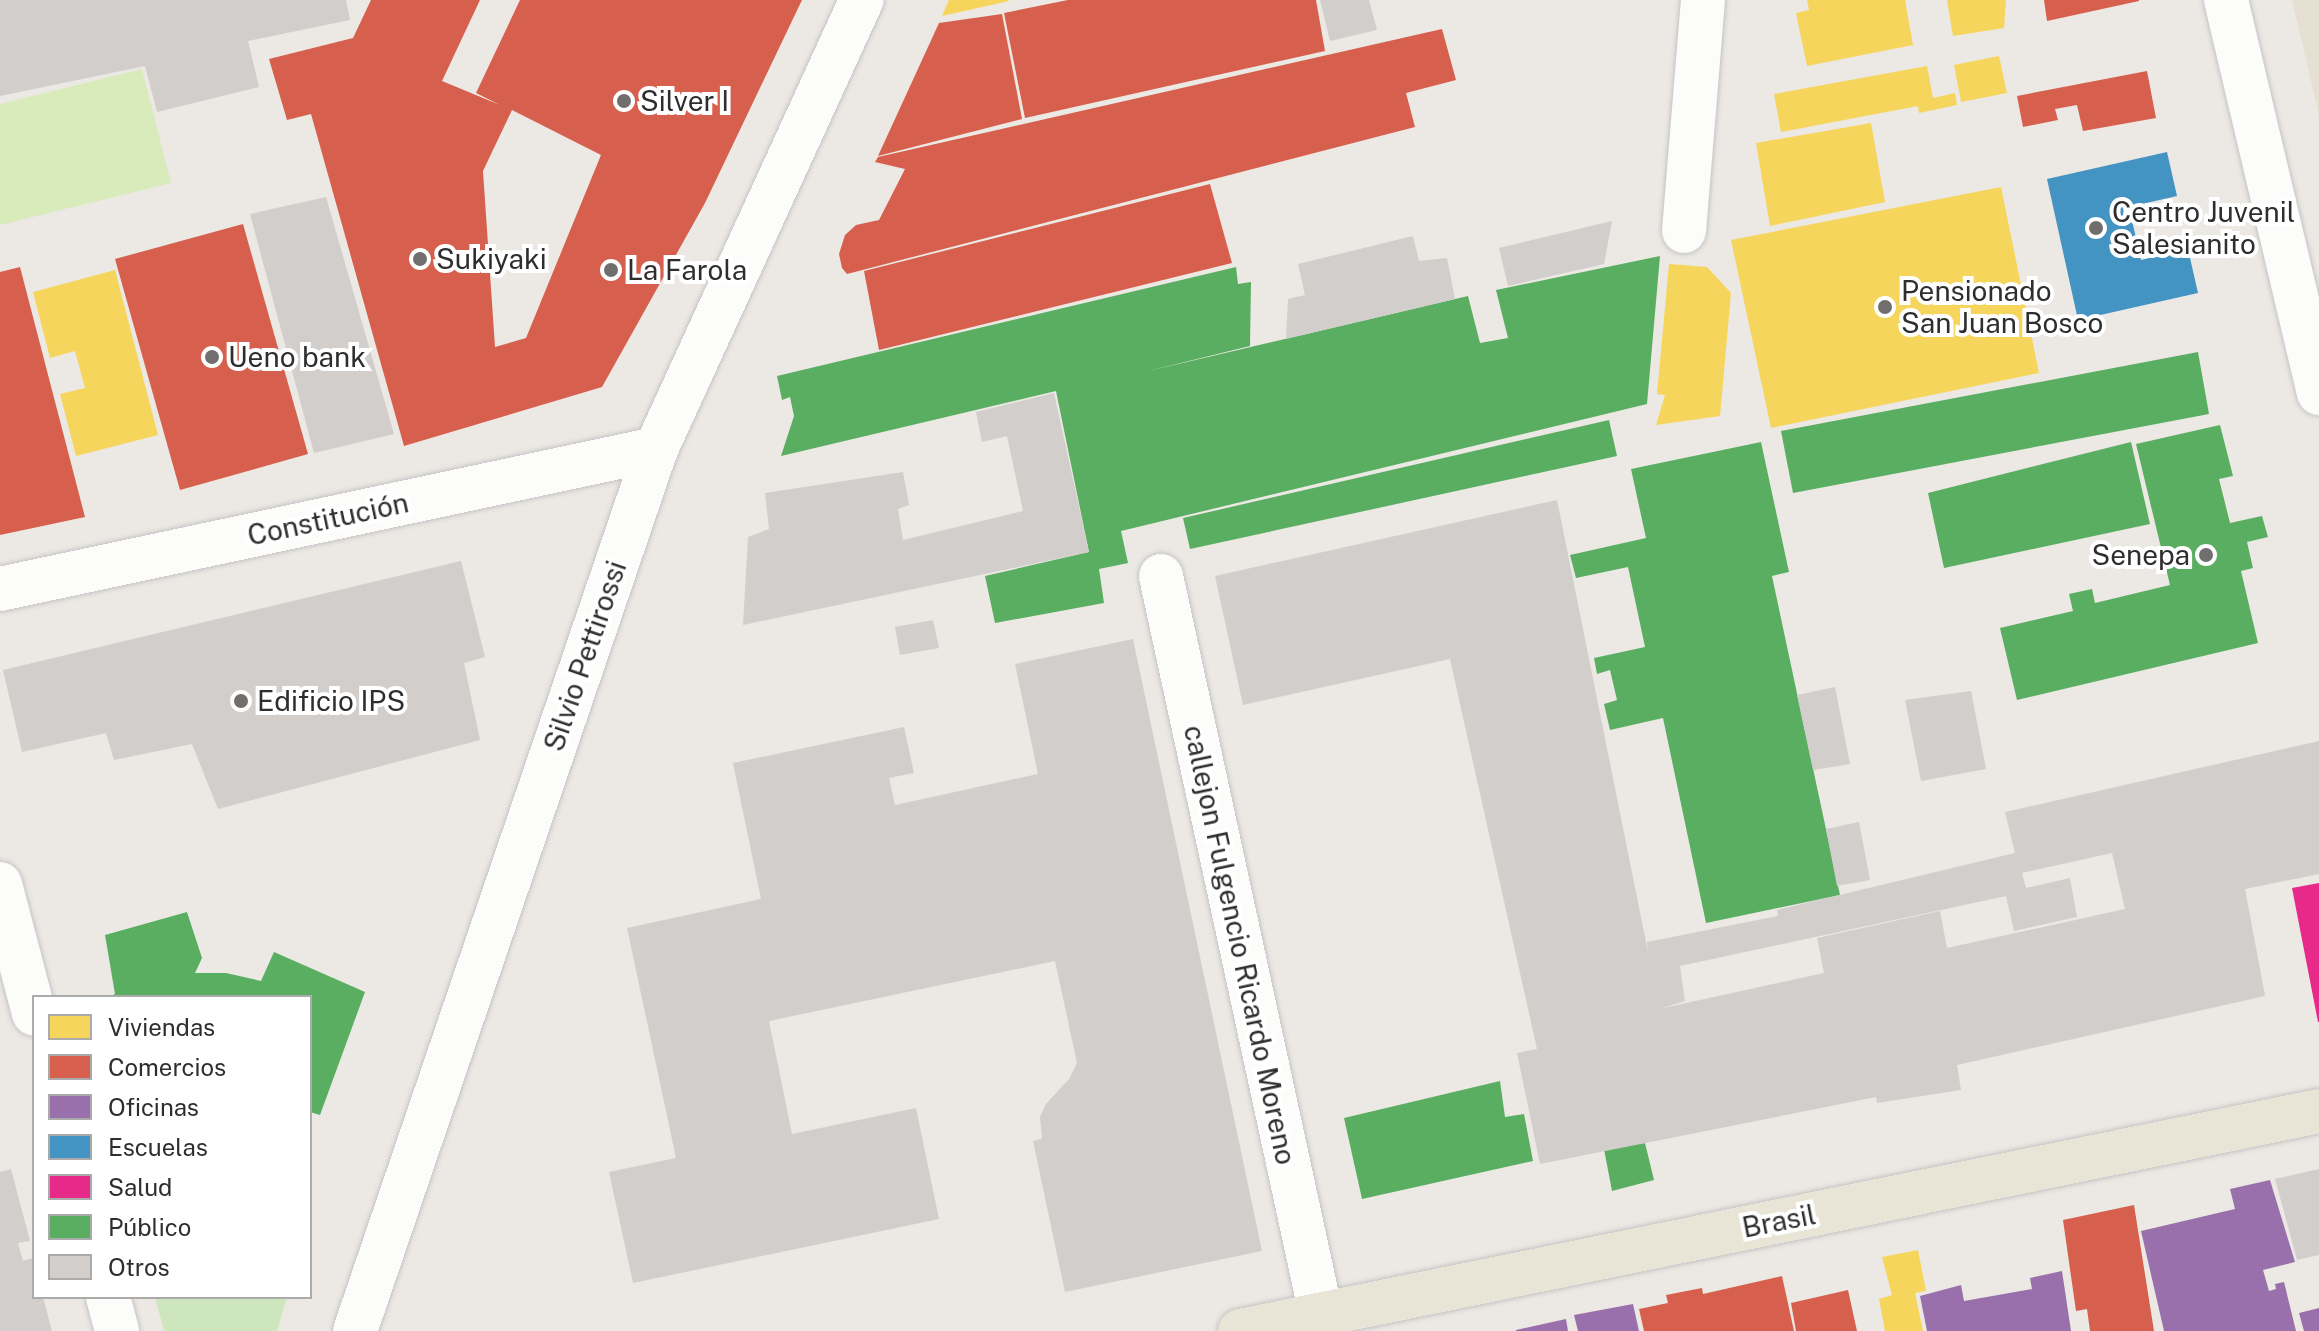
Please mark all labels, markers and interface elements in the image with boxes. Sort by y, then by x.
place label: Silver I [640,84,729,118]
marker: Silver I [615,92,633,110]
place label: Centro Juvenil Salesianito [2112,195,2295,261]
marker: Centro Juvenil Salesianito [2087,219,2105,237]
place label: Sukiyaki [436,242,547,276]
marker: Sukiyaki [411,250,429,268]
place label: La Farola [627,253,747,287]
marker: La Farola [602,261,620,279]
place label: Pensionado San Juan Bosco [1901,274,2103,340]
marker: Pensionado San Juan Bosco [1876,298,1894,316]
place label: Ueno bank [228,340,366,374]
marker: Ueno bank [203,348,221,366]
street label: Constitución [244,486,412,552]
place label: Senepa [2091,538,2190,572]
marker: Senepa [2197,546,2215,564]
street label: Silvio Pettirossi [537,556,633,756]
place label: Edificio IPS [257,684,405,718]
marker: Edificio IPS [232,692,250,710]
street label: callejon Fulgencio Ricardo Moreno [1177,722,1303,1168]
legend [32,995,312,1299]
text: Viviendas [108,1013,215,1041]
text: Comercios [108,1053,226,1081]
text: Oficinas [108,1093,199,1121]
text: Escuelas [108,1133,208,1161]
text: Salud [108,1173,172,1201]
street label: Brasil [1739,1197,1819,1245]
text: Público [108,1213,191,1241]
text: Otros [108,1253,170,1281]

